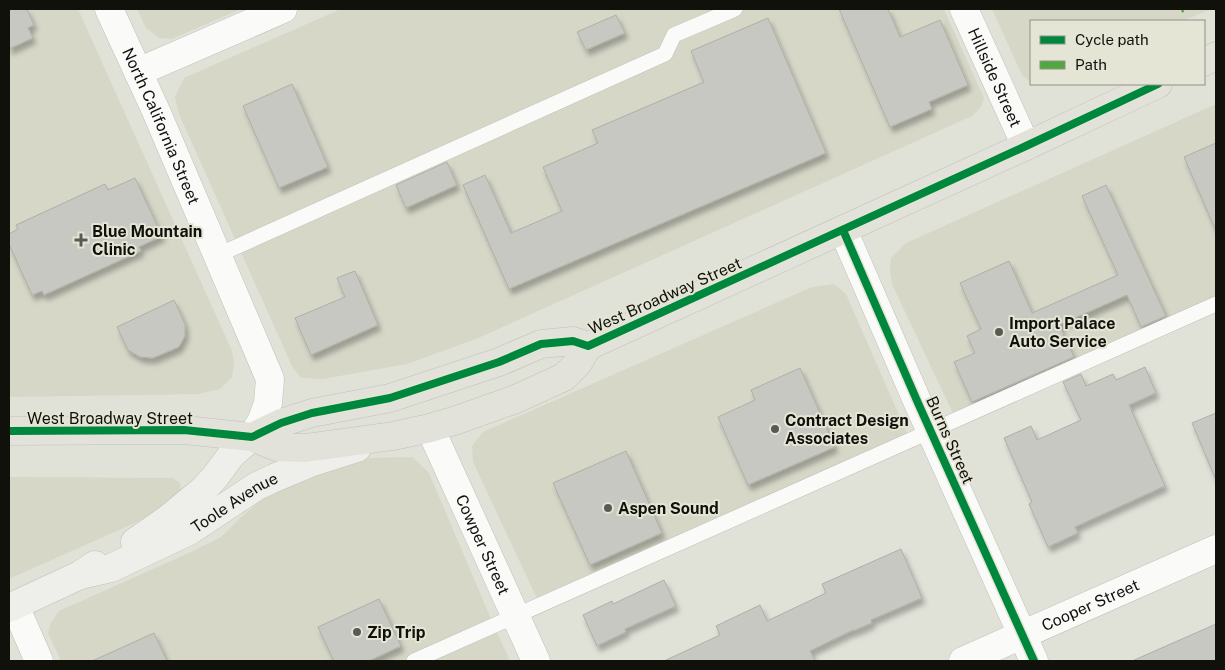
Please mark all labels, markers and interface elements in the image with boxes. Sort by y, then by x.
legend [1030,20,1205,85]
street label: Hillside Street [964,25,1026,130]
text: Cycle path [1075,31,1149,48]
street label: North California Street [119,44,204,207]
text: Path [1075,56,1107,73]
place label: Blue Mountain Clinic [92,222,202,259]
marker: Blue Mountain Clinic [74,233,88,247]
street label: West Broadway Street [585,254,745,338]
place label: Import Palace Auto Service [1009,314,1115,351]
marker: Import Palace Auto Service [993,326,1005,338]
street label: Burns Street [922,393,978,487]
street label: West Broadway Street [27,409,193,428]
place label: Contract Design Associates [785,411,909,448]
marker: Contract Design Associates [769,423,781,435]
street label: Toole Avenue [187,468,281,536]
street label: Cowper Street [452,491,514,598]
place label: Aspen Sound [618,499,719,518]
marker: Aspen Sound [602,502,614,514]
street label: Cooper Street [1038,575,1142,635]
place label: Zip Trip [367,623,426,642]
marker: Zip Trip [351,626,363,638]

